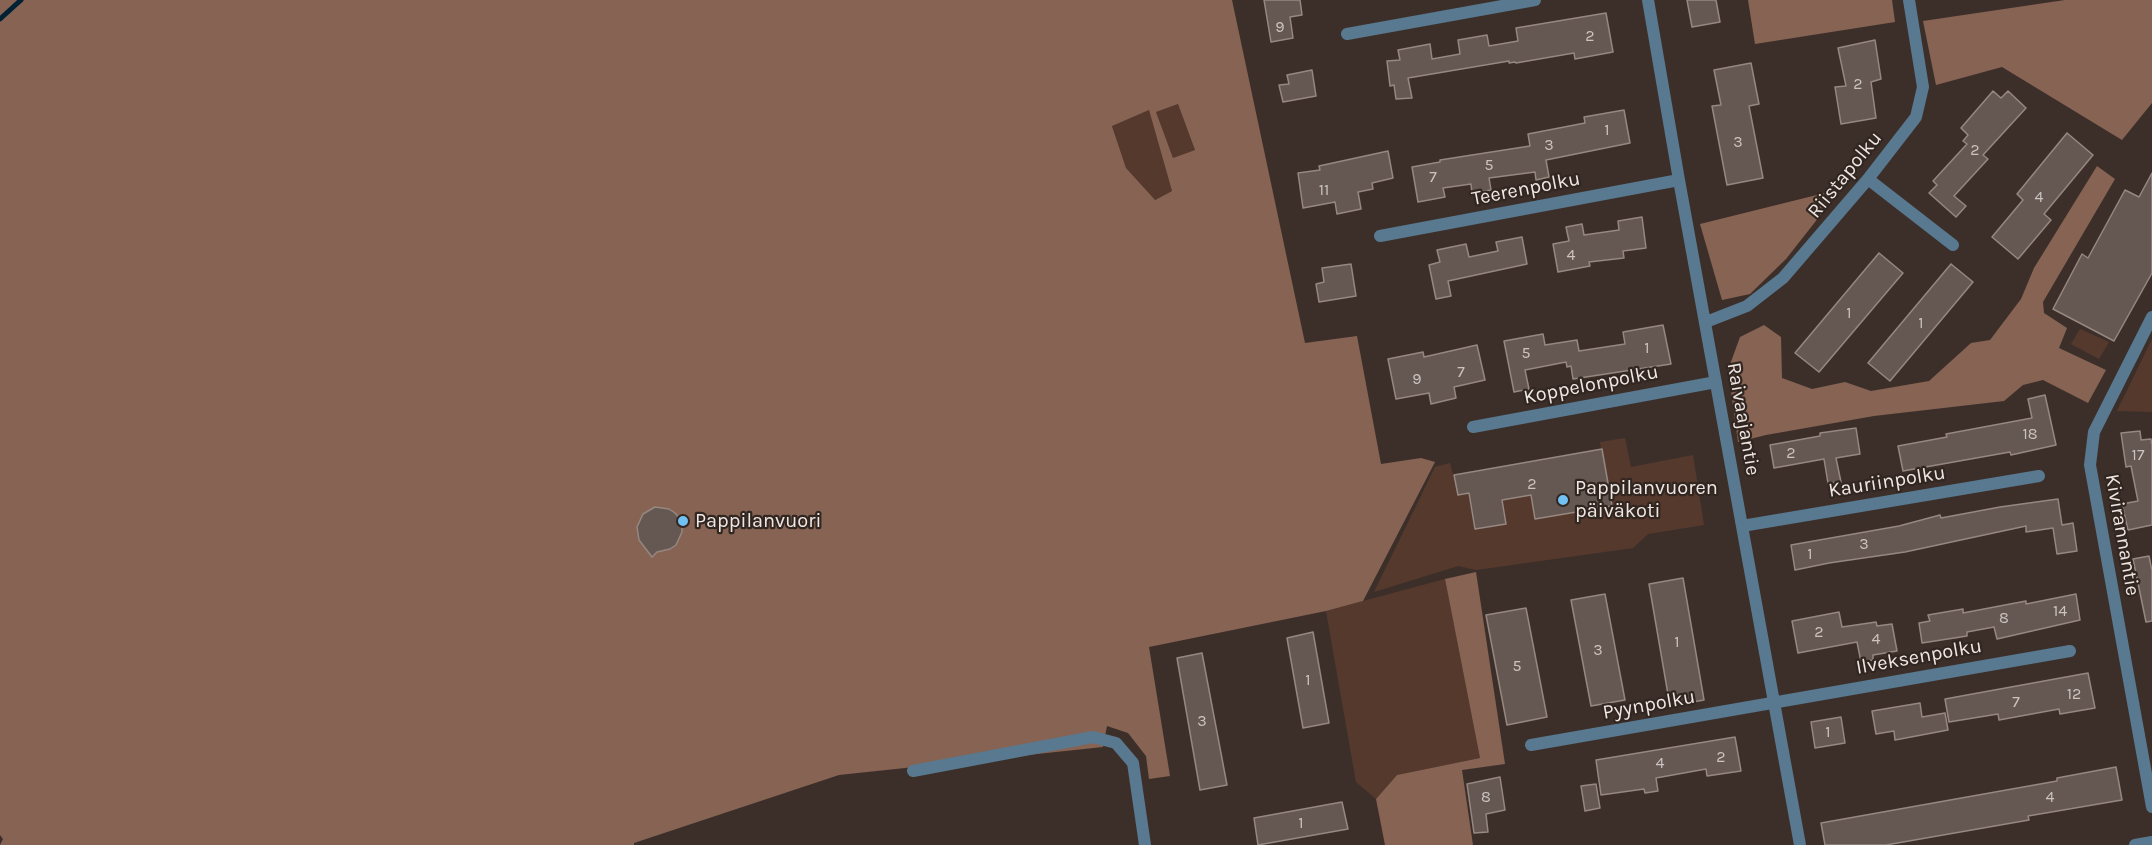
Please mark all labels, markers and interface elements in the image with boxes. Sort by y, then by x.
house number: 9 [1275,17,1285,37]
house number: 2 [1585,26,1595,46]
house number: 2 [1853,74,1863,94]
house number: 1 [1604,120,1610,140]
street label: Riistapolku [1803,127,1887,223]
house number: 3 [1733,132,1743,152]
house number: 3 [1544,135,1554,155]
house number: 2 [1970,140,1980,160]
house number: 5 [1484,155,1494,175]
house number: 7 [1429,167,1437,187]
street label: Teerenpolku [1470,167,1582,211]
house number: 11 [1319,180,1329,200]
house number: 4 [2035,187,2043,207]
house number: 4 [1567,245,1575,265]
house number: 1 [1846,303,1852,323]
house number: 1 [1918,313,1924,333]
house number: 1 [1644,338,1650,358]
house number: 5 [1521,343,1531,363]
street label: Koppelonpolku [1522,360,1660,410]
street label: Raivaajantie [1721,361,1765,477]
house number: 7 [1457,362,1465,382]
house number: 9 [1412,369,1422,389]
house number: 18 [2022,424,2038,444]
house number: 2 [1786,443,1796,463]
house number: 17 [2132,445,2144,465]
street label: Kauriinpolku [1827,461,1947,503]
street label: Kivirannantie [2099,472,2145,598]
house number: 2 [1527,474,1537,494]
place label: Pappilanvuoren päiväkoti [1575,476,1718,523]
marker: Pappilanvuoren päiväkoti [1556,493,1570,507]
place label: Pappilanvuori [695,509,821,533]
marker: Pappilanvuori [676,514,690,528]
house number: 3 [1859,534,1869,554]
house number: 1 [1807,544,1813,564]
house number: 14 [2053,601,2067,621]
house number: 8 [1999,608,2009,628]
house number: 2 [1814,622,1824,642]
house number: 4 [1872,629,1880,649]
house number: 1 [1674,632,1680,652]
street label: Ilveksenpolku [1854,634,1984,680]
house number: 3 [1593,640,1603,660]
house number: 5 [1512,656,1522,676]
house number: 1 [1305,670,1311,690]
house number: 12 [2067,684,2081,704]
street label: Pyynpolku [1601,685,1697,725]
house number: 7 [2012,692,2020,712]
house number: 3 [1197,711,1207,731]
house number: 1 [1825,722,1831,742]
house number: 2 [1716,747,1726,767]
house number: 4 [1656,753,1664,773]
house number: 8 [1481,787,1491,807]
house number: 4 [2046,787,2054,807]
house number: 1 [1298,813,1304,833]

